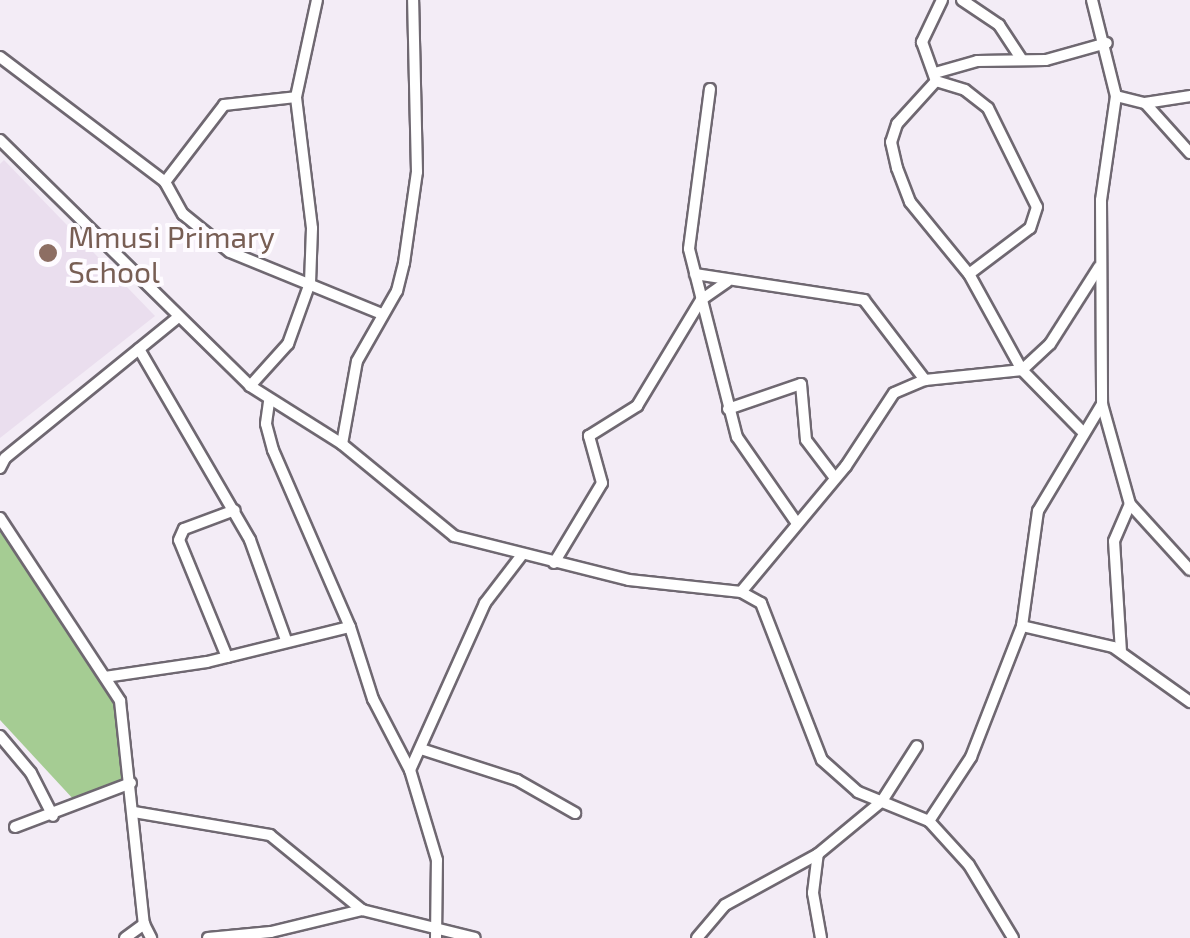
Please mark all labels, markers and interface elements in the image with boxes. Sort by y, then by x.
place label: Mmusi Primary School [68,218,275,288]
marker: Mmusi Primary School [37,242,59,264]

